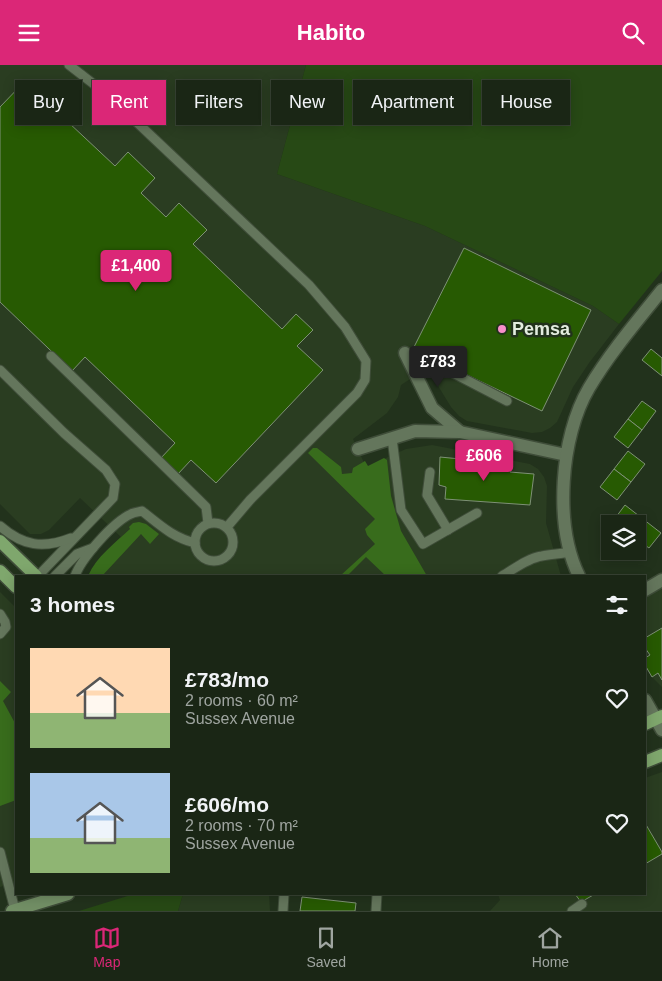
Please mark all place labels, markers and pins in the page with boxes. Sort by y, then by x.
pin: £1,400 [95,249,177,292]
place label: Pemsa [512,319,571,339]
marker: Pemsa [496,323,508,335]
pin: £783 [408,345,468,388]
pin: £606 [454,439,514,482]

